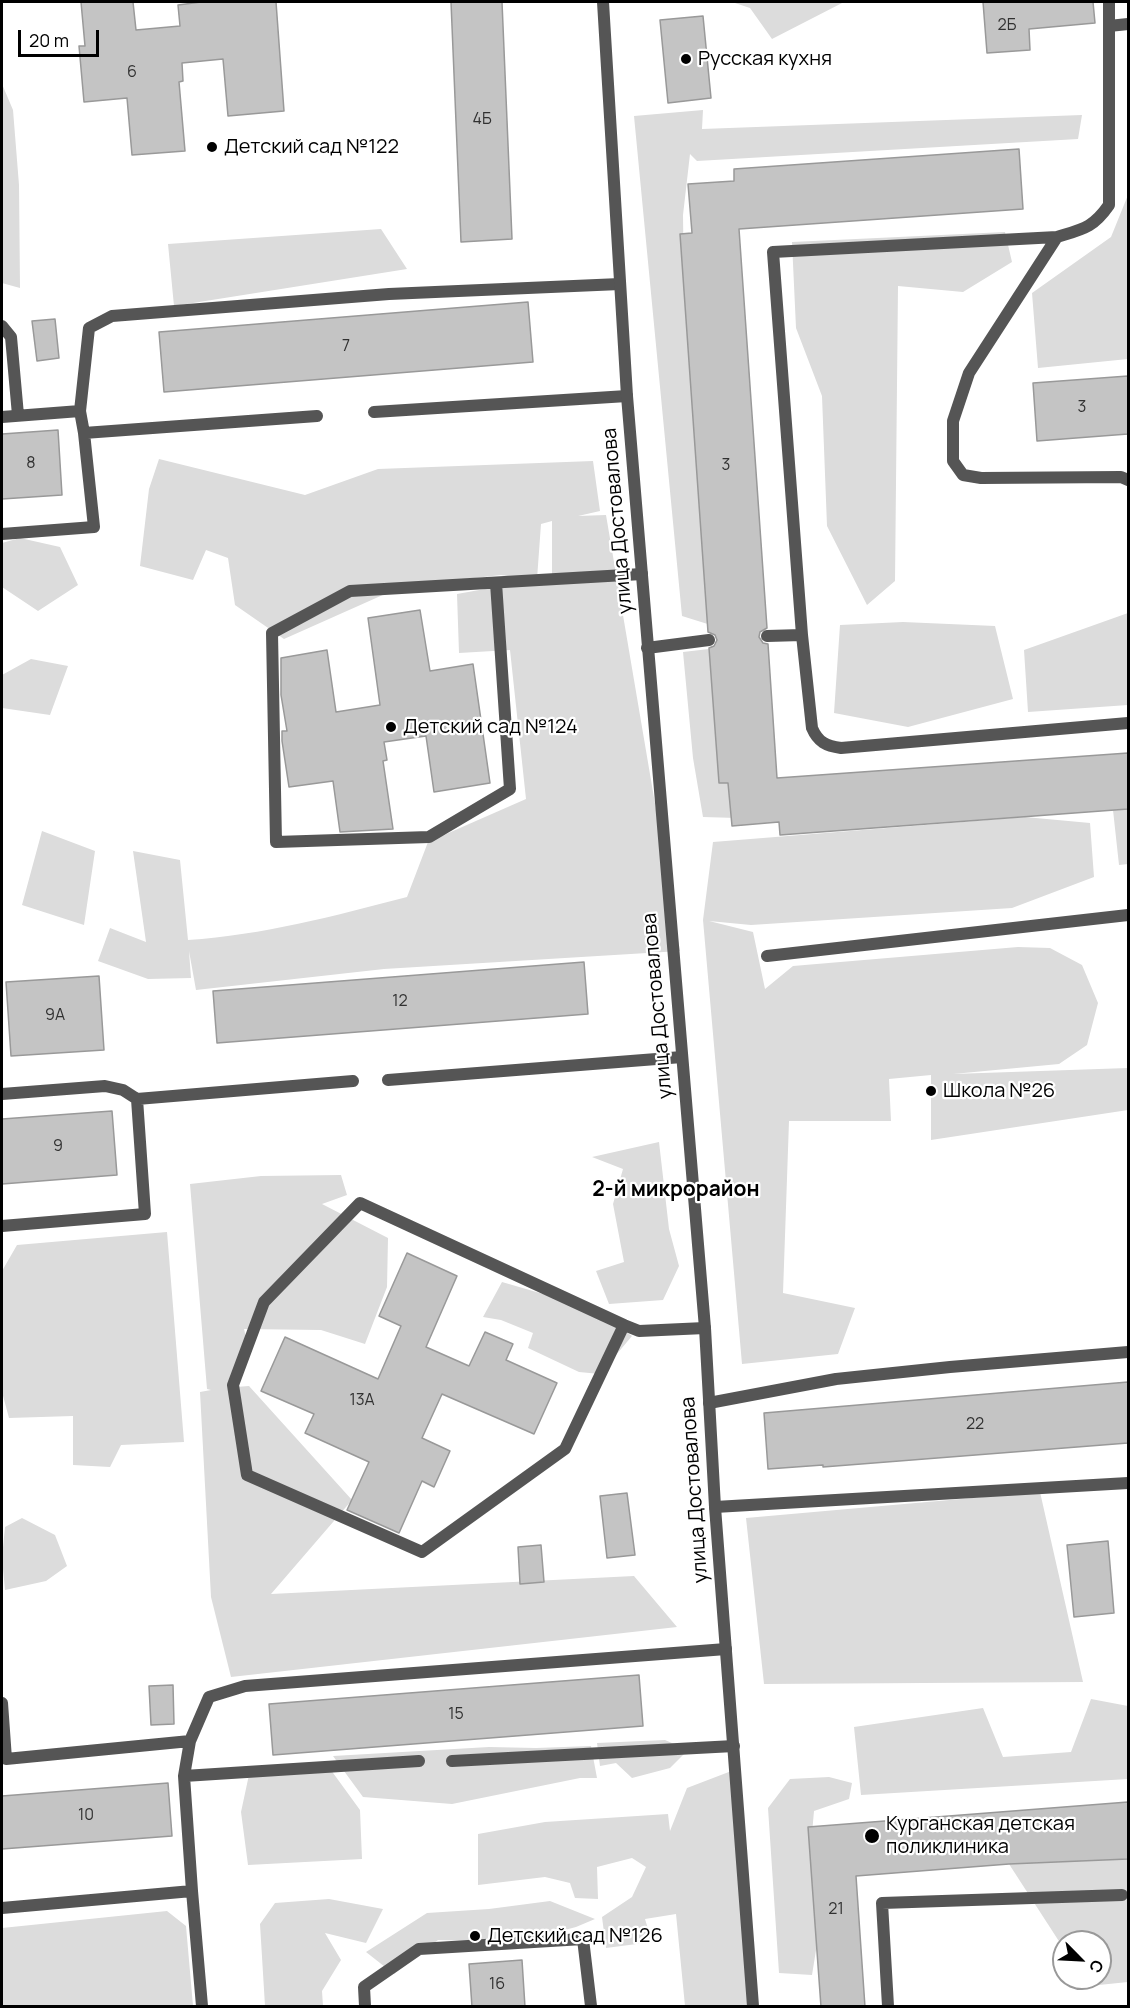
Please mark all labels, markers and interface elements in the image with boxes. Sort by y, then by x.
house number: 2Б [998,16,1016,36]
scale bar [21,18,102,56]
text: 20 m [29,28,69,52]
place label: Русская кухня [698,47,832,71]
marker: Русская кухня [679,52,693,66]
house number: 6 [127,63,137,83]
house number: 4Б [472,110,492,130]
place label: Детский сад №122 [224,135,399,159]
marker: Детский сад №122 [205,140,219,154]
house number: 7 [342,337,350,357]
house number: 3 [1078,398,1086,418]
street label: улица Достовалова [598,427,638,615]
house number: 8 [26,454,36,474]
house number: 3 [722,456,730,476]
place label: Детский сад №124 [403,715,578,739]
marker: Детский сад №124 [384,720,398,734]
street label: улица Достовалова [638,912,678,1100]
house number: 12 [392,992,408,1012]
house number: 9А [45,1006,65,1026]
place label: Школа №26 [943,1079,1055,1103]
marker: Школа №26 [924,1084,938,1098]
house number: 9 [53,1137,63,1157]
district label: 2-й микрорайон [592,1177,760,1203]
house number: 13А [349,1391,375,1411]
street label: улица Достовалова [677,1396,713,1584]
house number: 22 [966,1415,984,1435]
house number: 15 [448,1705,464,1725]
house number: 10 [78,1806,94,1826]
place label: Курганская детская поликлиника [886,1812,1075,1859]
marker: Курганская детская поликлиника [863,1827,881,1845]
house number: 21 [828,1900,844,1920]
place label: Детский сад №126 [487,1924,663,1948]
marker: Детский сад №126 [468,1929,482,1943]
north arrow [1052,1930,1112,1990]
text: С [1084,1957,1109,1976]
house number: 16 [489,1975,505,1995]

